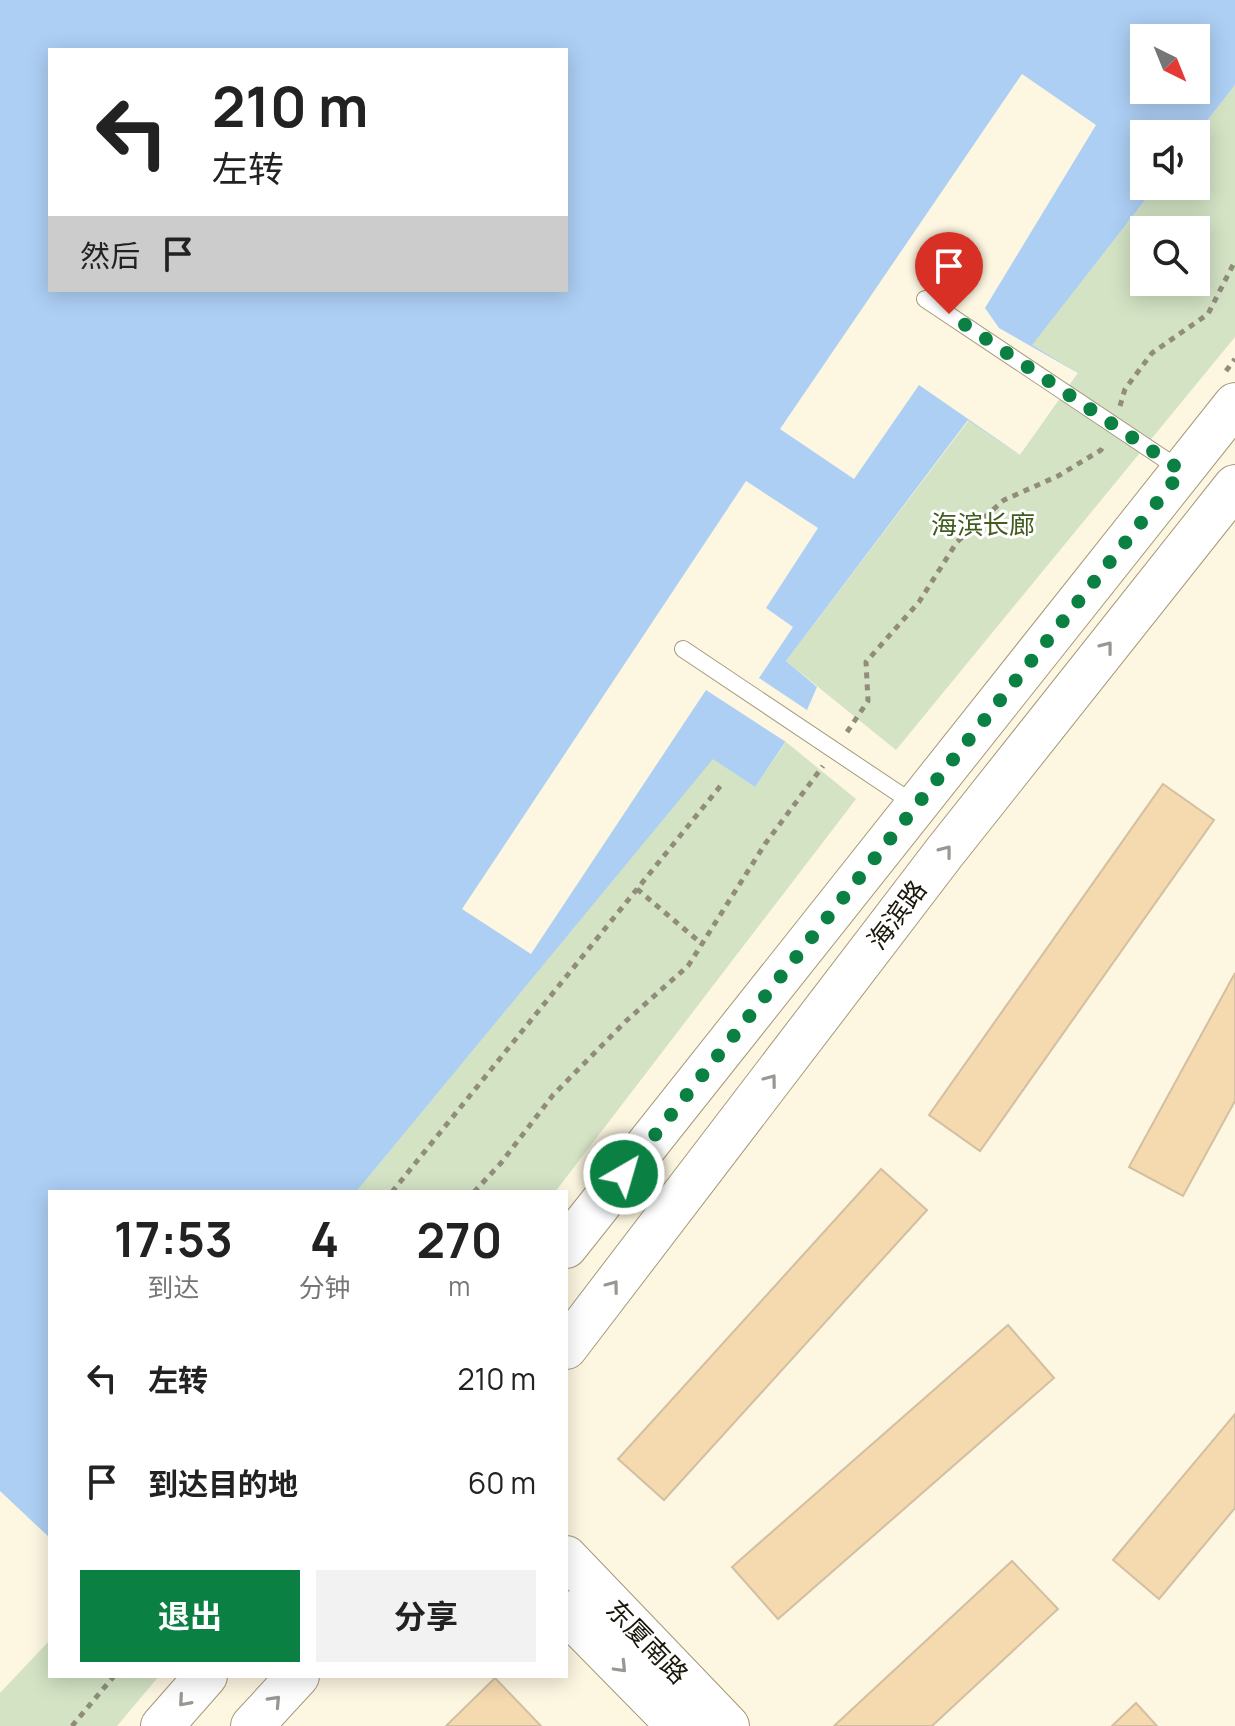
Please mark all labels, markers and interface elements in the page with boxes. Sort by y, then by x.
north arrow [1130,24,1210,104]
map controls [1130,24,1210,296]
text: 210 m [212,67,368,144]
icon: left [80,80,184,184]
button: sound [1130,120,1210,200]
text: 左转 [212,144,284,193]
button: search [1130,216,1210,296]
icon: arrive [156,232,200,276]
pin [915,232,983,314]
text: 然后 [80,235,140,276]
icon: arrive [927,244,971,288]
park label: 海滨长廊 [931,506,1035,542]
one-way arrow [1098,641,1112,656]
one-way arrow [936,845,950,860]
street label: 海滨路 [858,872,934,956]
one-way arrow [762,1074,776,1089]
position arrow [582,1132,666,1216]
text: 17:53 [114,1206,233,1271]
text: 4 [310,1206,339,1271]
text: 270 [416,1207,502,1272]
text: m [448,1268,470,1304]
text: 到达 [147,1269,199,1305]
text: 分钟 [299,1269,351,1305]
one-way arrow [604,1281,618,1295]
icon: left [80,1356,124,1400]
text: 210 m [457,1358,536,1399]
text: 左转 [148,1359,208,1400]
icon: arrive [80,1460,124,1504]
text: 60 m [468,1462,536,1503]
text: 到达目的地 [148,1463,298,1504]
button: 退出 [80,1570,300,1662]
button: 分享 [316,1570,536,1662]
street label: 东厦南路 [599,1591,697,1691]
one-way arrow [611,1658,626,1672]
one-way arrow [179,1692,194,1706]
one-way arrow [265,1696,280,1710]

